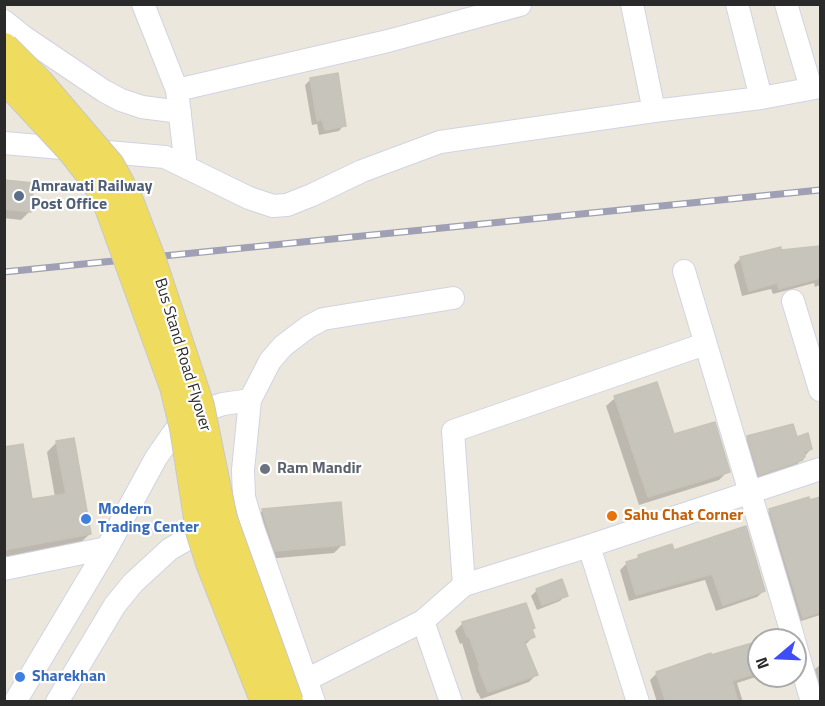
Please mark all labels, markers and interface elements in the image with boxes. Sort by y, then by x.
place label: Amravati Railway Post Office [31,177,152,215]
marker: Amravati Railway Post Office [12,189,26,203]
street label: Bus Stand Road Flyover [150,276,214,434]
place label: Ram Mandir [277,459,362,479]
marker: Ram Mandir [258,462,272,476]
place label: Modern Trading Center [98,500,199,538]
place label: Sahu Chat Corner [624,506,743,526]
marker: Sahu Chat Corner [605,509,619,523]
marker: Modern Trading Center [79,512,93,526]
north arrow [747,628,807,688]
text: N [749,654,775,672]
place label: Sharekhan [32,667,106,687]
marker: Sharekhan [13,670,27,684]

